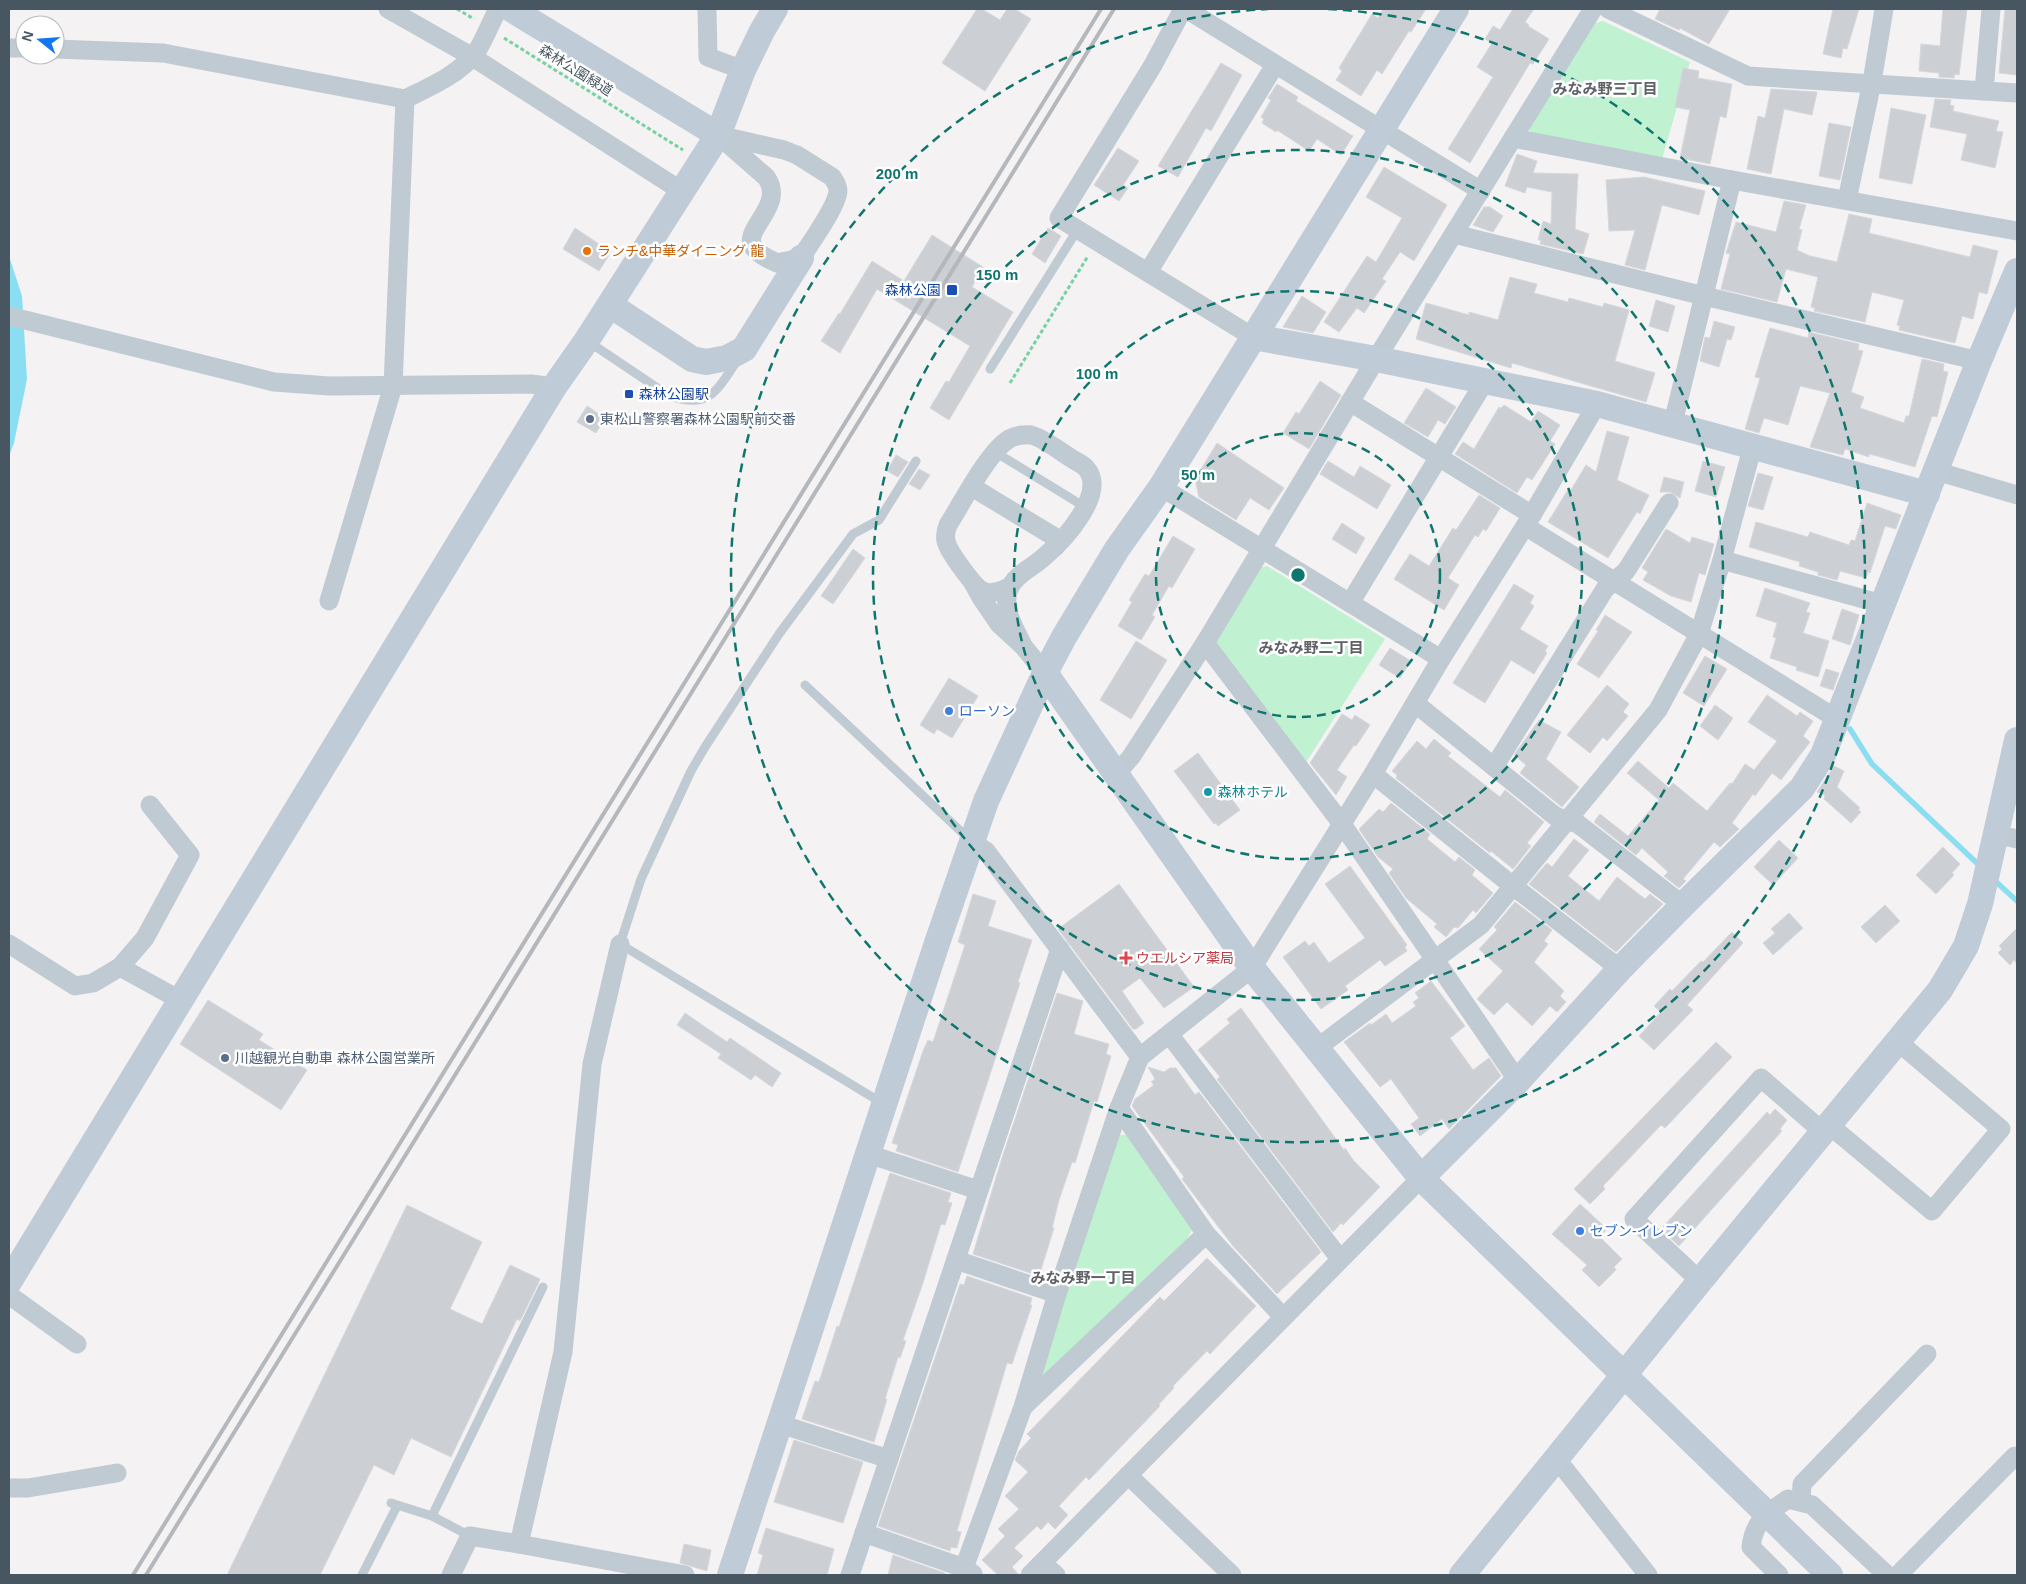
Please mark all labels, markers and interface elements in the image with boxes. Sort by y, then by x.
north arrow [15,15,65,65]
text: N [18,29,37,43]
street label: 森林公園緑道 [536,41,616,99]
district label: みなみ野三丁目 [1552,80,1658,97]
text: 200 m [876,165,918,182]
place label: ランチ&中華ダイニング 龍 [597,243,764,259]
marker: ランチ&中華ダイニング 龍 [581,245,593,257]
text: 150 m [976,266,1018,283]
place label: 森林公園 [885,282,941,298]
marker: 森林公園 [945,283,959,297]
text: 100 m [1076,365,1118,382]
place label: 森林公園駅 [639,386,709,402]
marker: 森林公園駅 [623,388,635,400]
place label: 東松山警察署森林公園駅前交番 [600,411,796,427]
marker: 東松山警察署森林公園駅前交番 [584,413,596,425]
text: 50 m [1181,466,1215,483]
centre of rings [1289,566,1307,584]
district label: みなみ野二丁目 [1258,639,1364,656]
place label: ローソン [959,703,1015,719]
marker: ローソン [943,705,955,717]
place label: 森林ホテル [1218,784,1288,800]
marker: 森林ホテル [1202,786,1214,798]
place label: ウエルシア薬局 [1136,950,1234,966]
marker: ウエルシア薬局 [1120,952,1132,964]
place label: 川越観光自動車 森林公園営業所 [235,1050,435,1066]
marker: 川越観光自動車 森林公園営業所 [219,1052,231,1064]
place label: セブン-イレブン [1590,1223,1693,1239]
marker: セブン-イレブン [1574,1225,1586,1237]
district label: みなみ野一丁目 [1030,1269,1136,1286]

